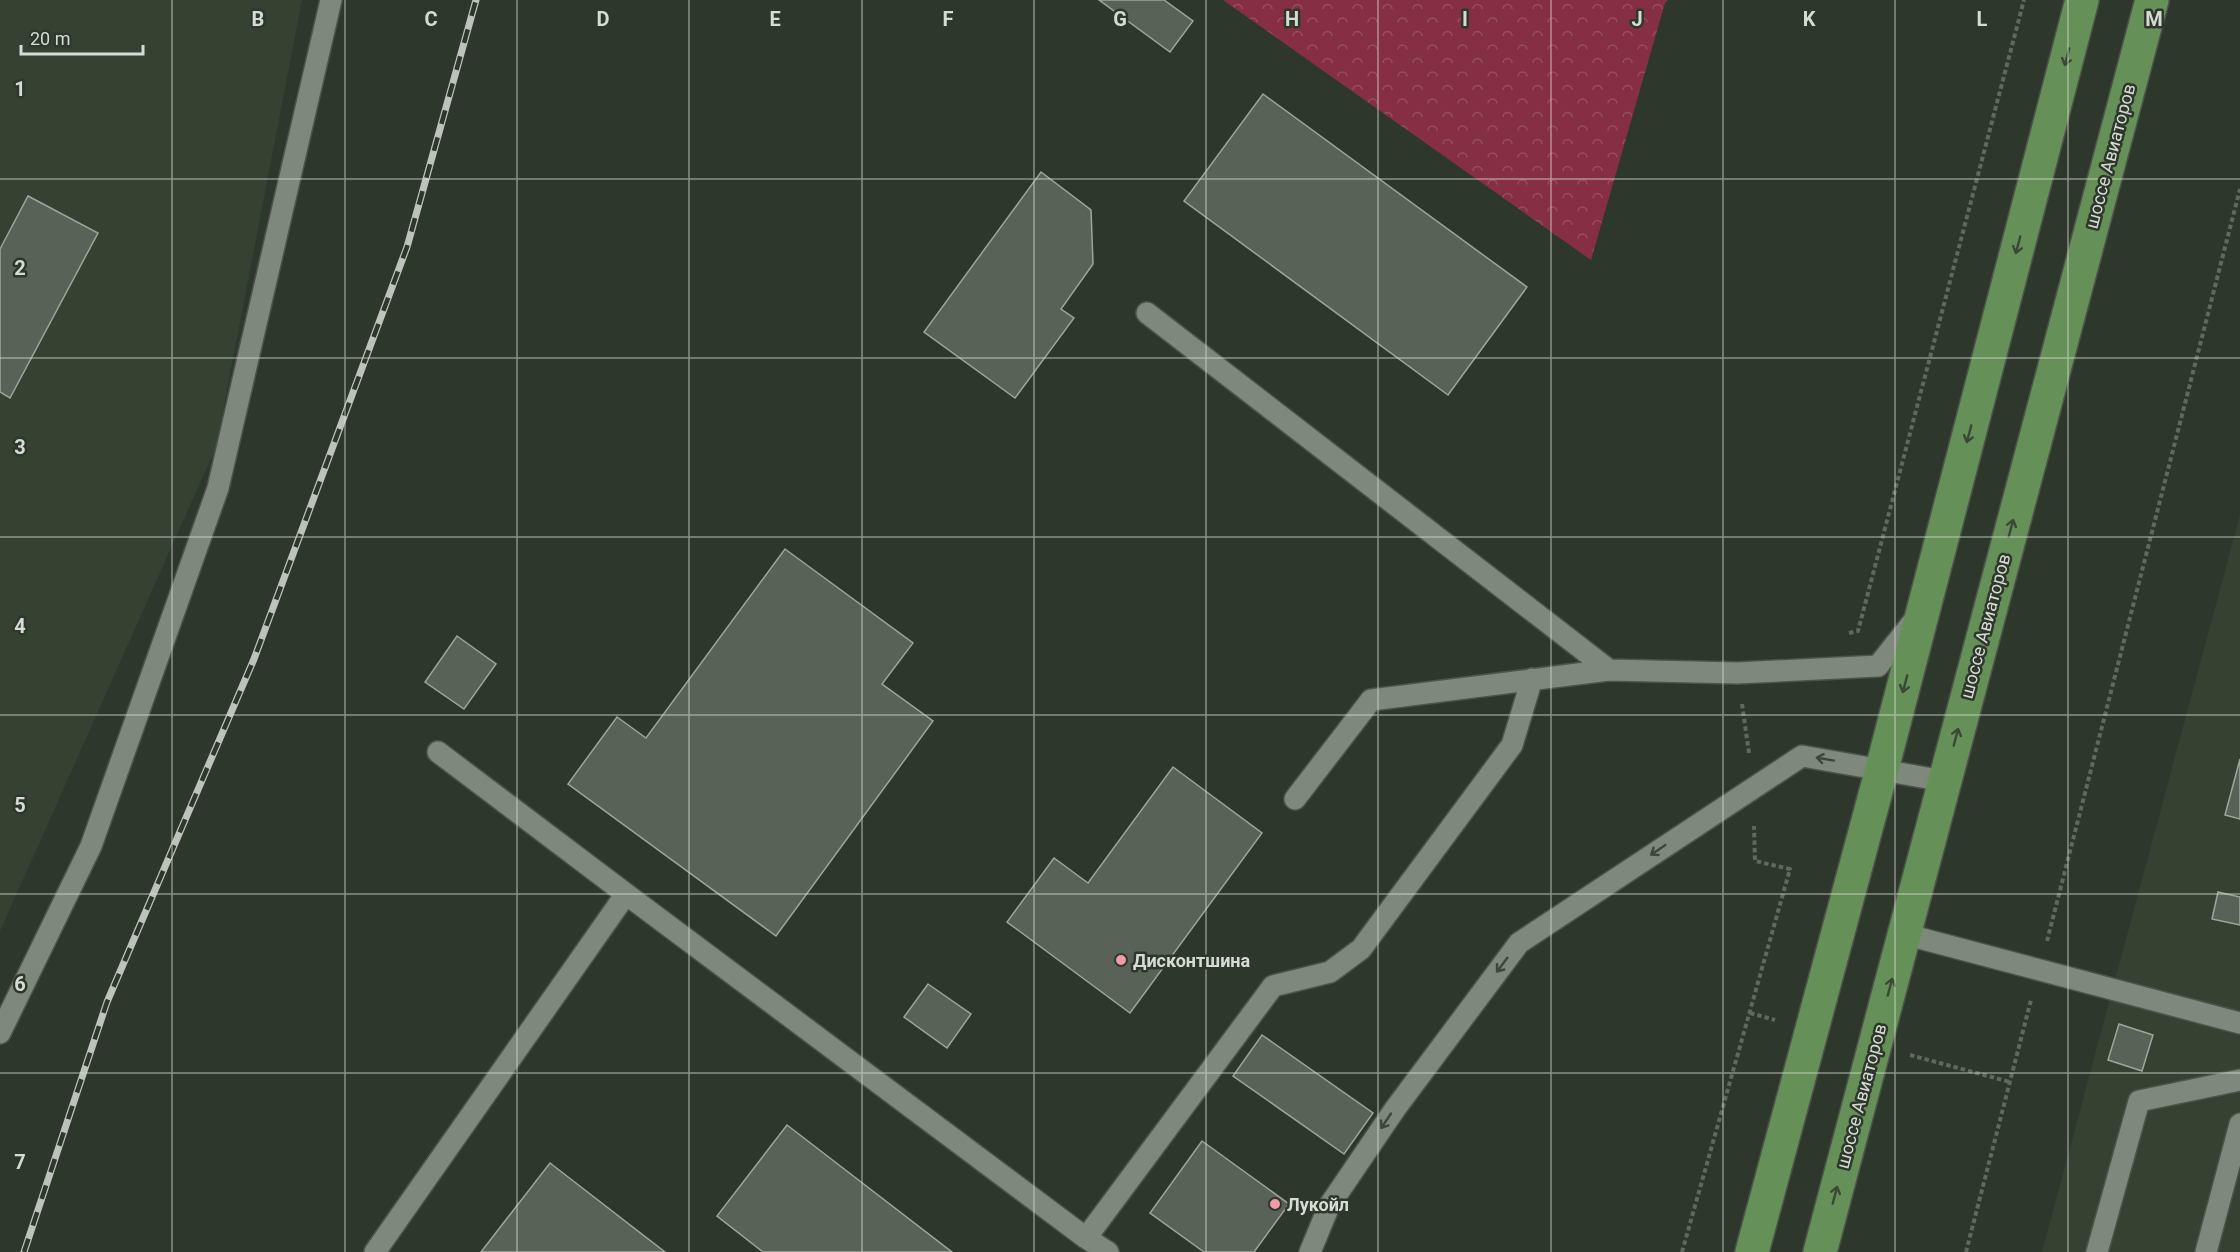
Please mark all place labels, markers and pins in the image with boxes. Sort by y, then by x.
place label: Дисконтшина [1133,950,1251,971]
marker: Дисконтшина [1114,953,1128,967]
place label: Лукойл [1287,1194,1349,1215]
marker: Лукойл [1268,1197,1282,1211]

